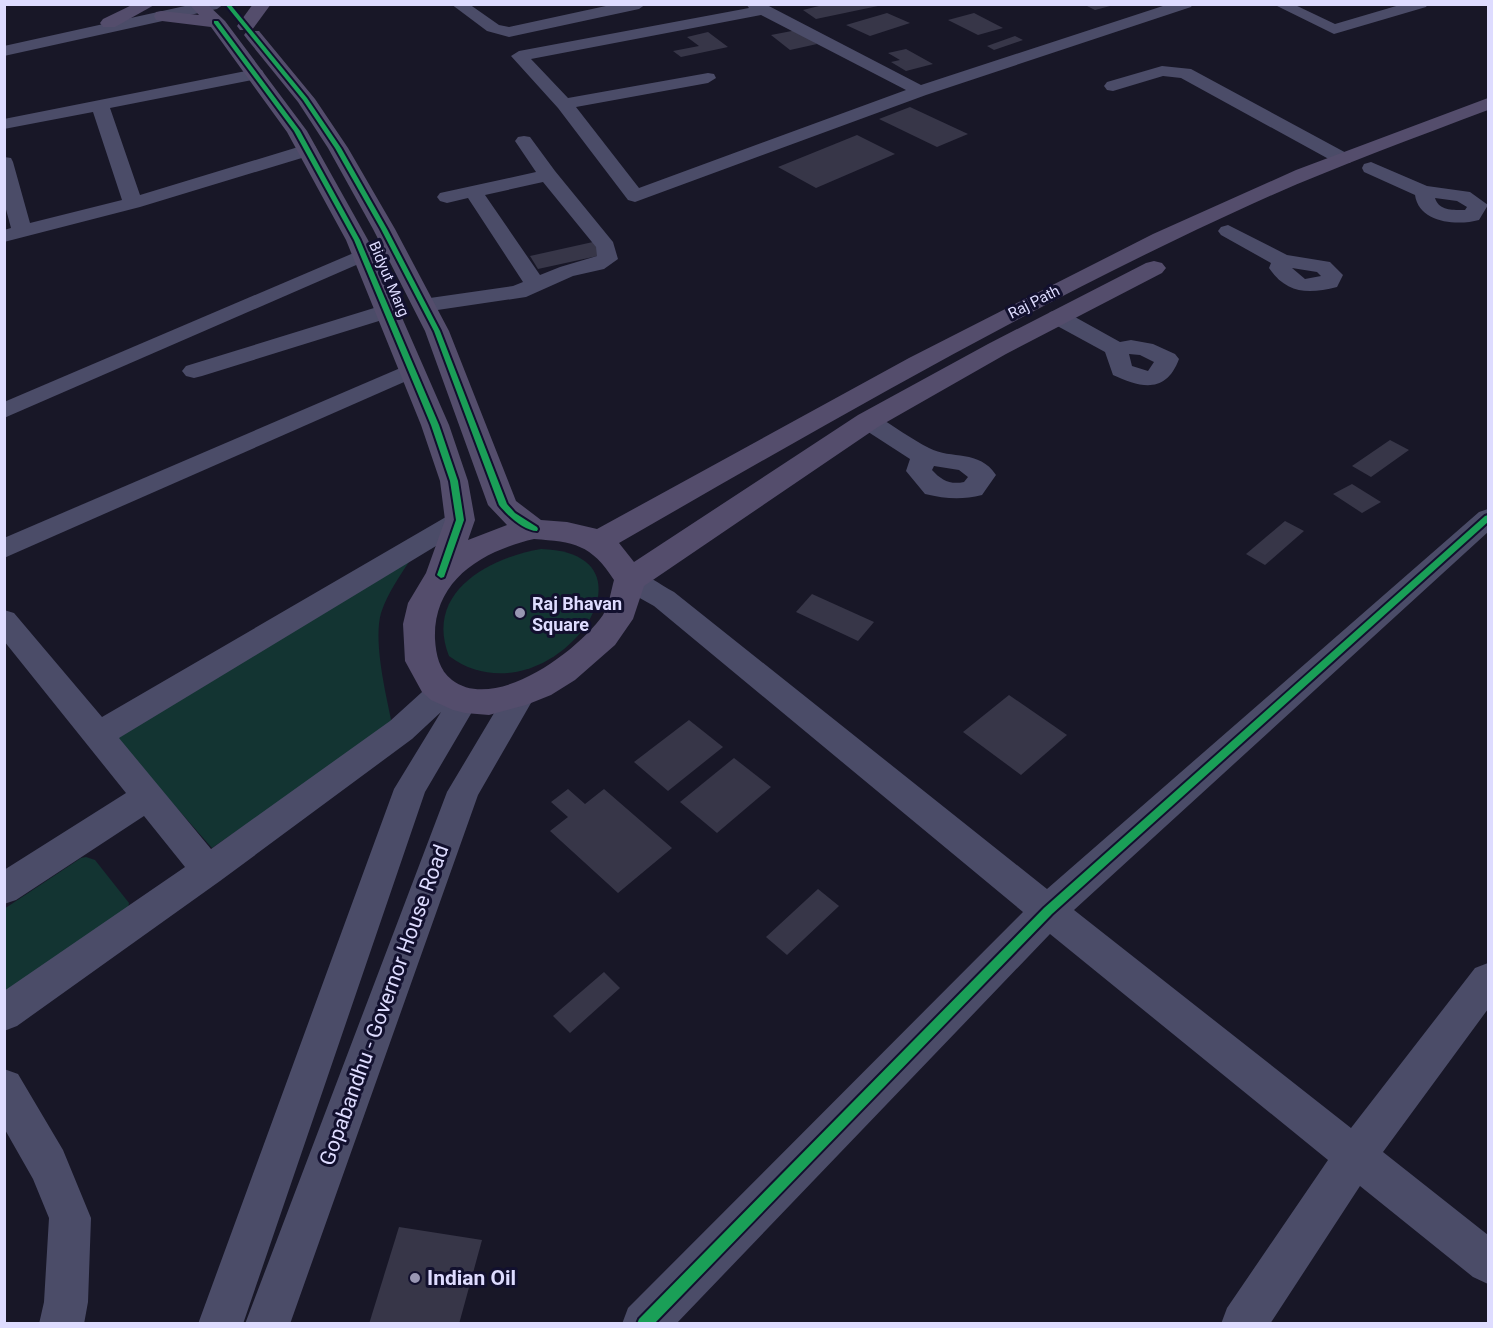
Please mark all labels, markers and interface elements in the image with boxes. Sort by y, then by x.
street label: Bidyut Marg [365,239,413,319]
street label: Raj Path [1005,281,1063,323]
place label: Raj Bhavan Square [532,593,622,635]
marker: Raj Bhavan Square [513,606,527,620]
street label: Gopabandhu - Governor House Road [315,841,453,1169]
place label: Indian Oil [427,1266,516,1290]
marker: Indian Oil [408,1271,422,1285]

